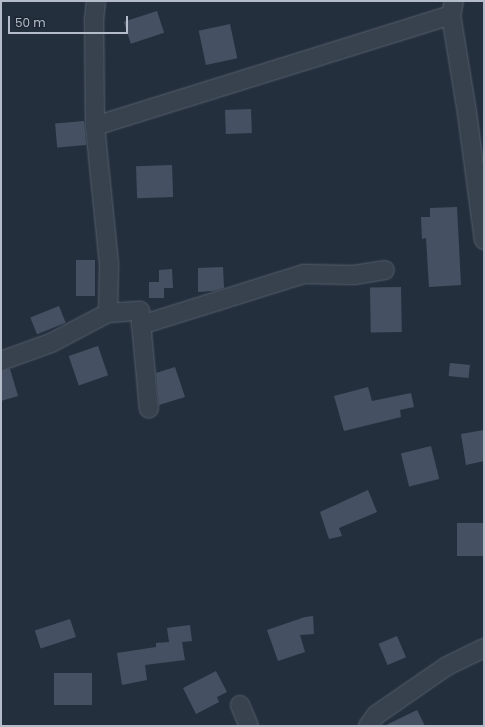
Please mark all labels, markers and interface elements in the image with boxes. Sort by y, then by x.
scale bar [10,8,130,34]
text: 50 m [15,14,46,31]

